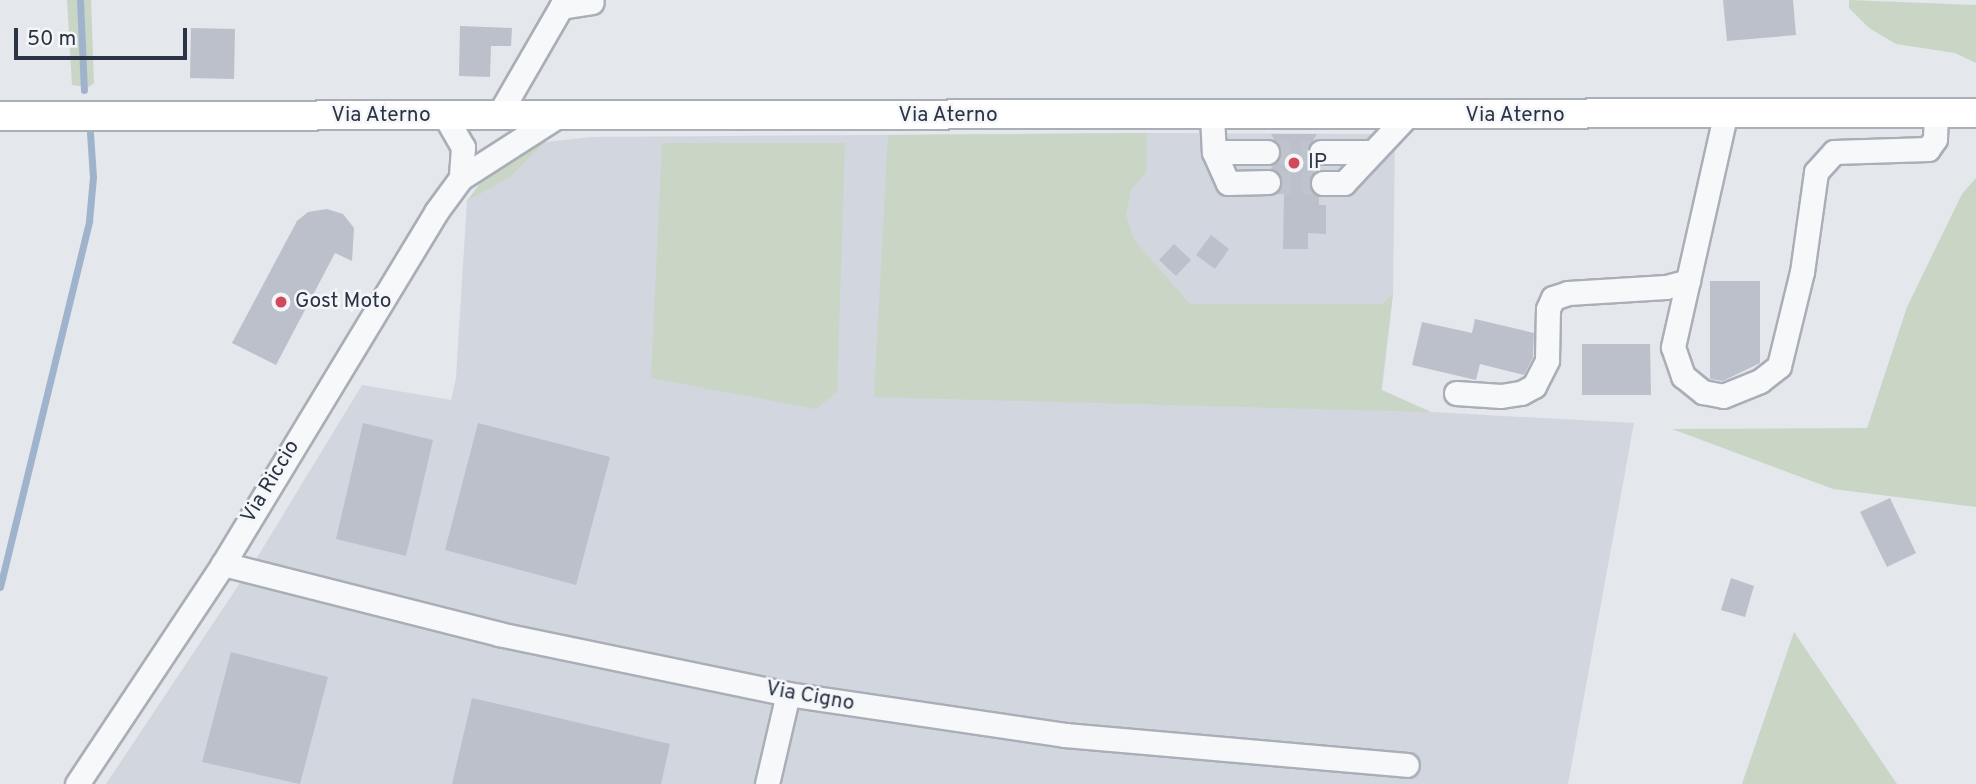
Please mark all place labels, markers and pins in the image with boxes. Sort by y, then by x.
place label: IP [1308,150,1327,176]
marker: IP [1286,155,1302,171]
place label: Gost Moto [295,289,391,315]
marker: Gost Moto [273,294,289,310]

